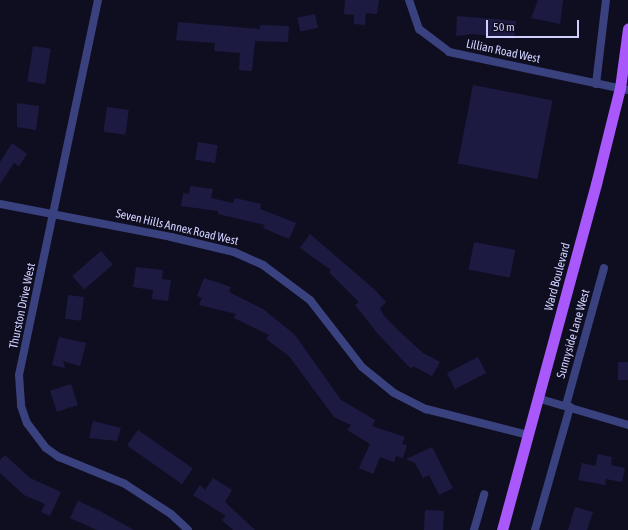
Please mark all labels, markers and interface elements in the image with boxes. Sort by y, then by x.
scale bar [488,12,581,38]
text: 50 m [493,20,515,34]
street label: Lillian Road West [465,37,541,67]
street label: Seven Hills Annex Road West [114,207,240,249]
street label: Ward Boulevard [542,241,574,313]
street label: Thurston Drive West [7,262,39,350]
street label: Sunnyside Lane West [554,288,594,380]

